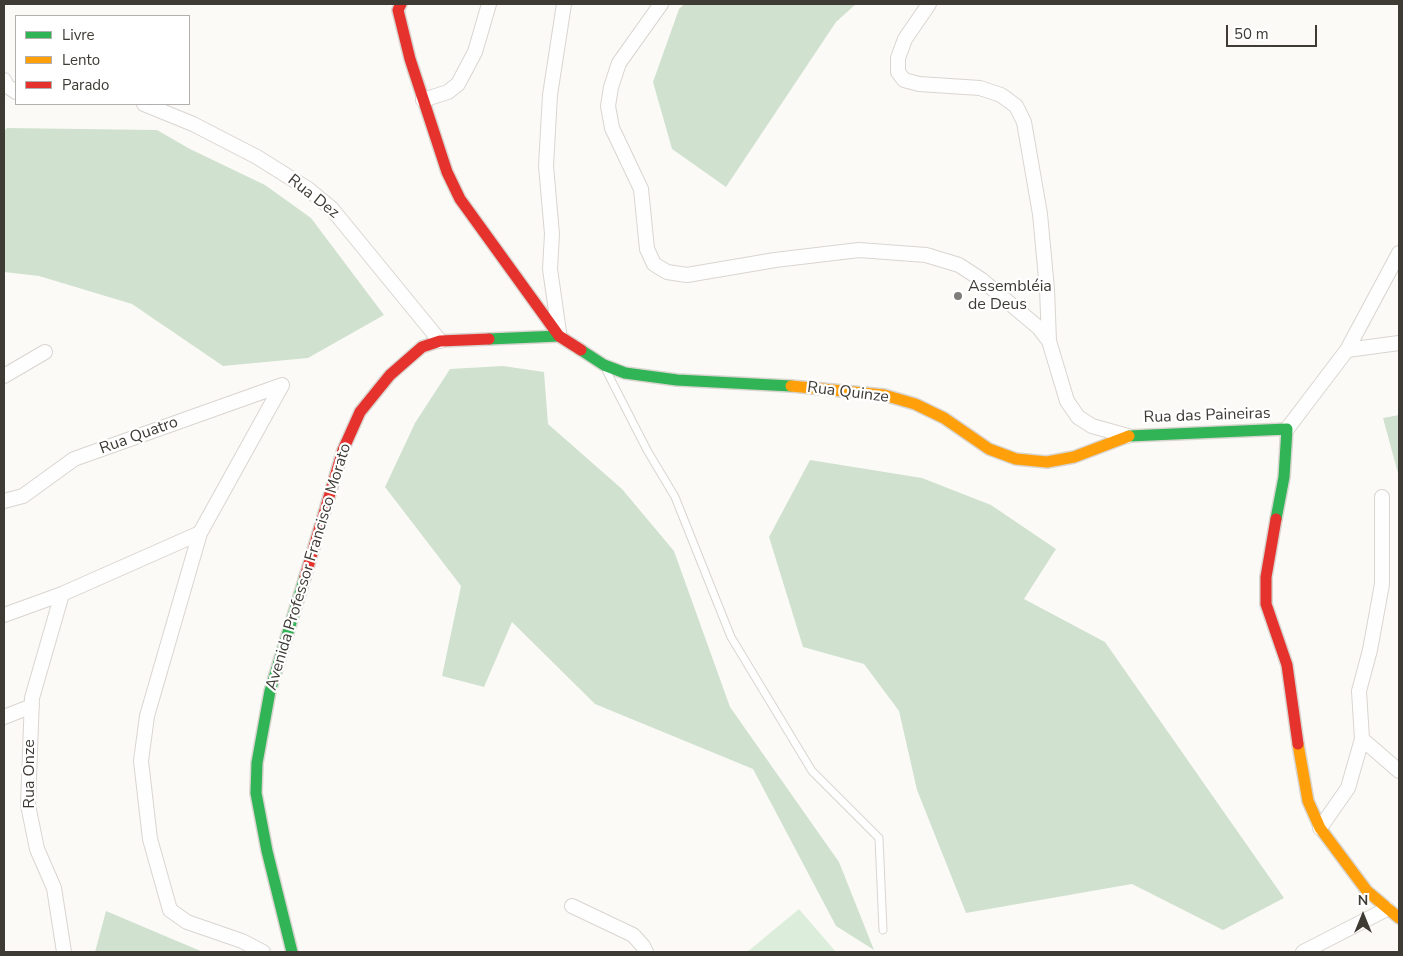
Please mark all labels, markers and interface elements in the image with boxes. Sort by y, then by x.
legend [15,15,190,105]
scale bar [1228,15,1319,47]
text: 50 m [1234,24,1269,44]
text: Livre [62,25,95,45]
text: Lento [62,50,100,70]
text: Parado [62,75,109,95]
street label: Rua Dez [283,171,343,223]
place label: Assembléia de Deus [968,277,1052,315]
marker: Assembléia de Deus [952,290,964,302]
street label: Rua Quinze [806,378,890,408]
street label: Rua das Paineiras [1143,404,1271,428]
street label: Rua Quatro [97,413,181,459]
street label: Avenida Professor Francisco Morato [262,441,356,693]
street label: Rua Onze [20,739,40,809]
north arrow [1338,891,1388,941]
text: N [1358,891,1368,910]

